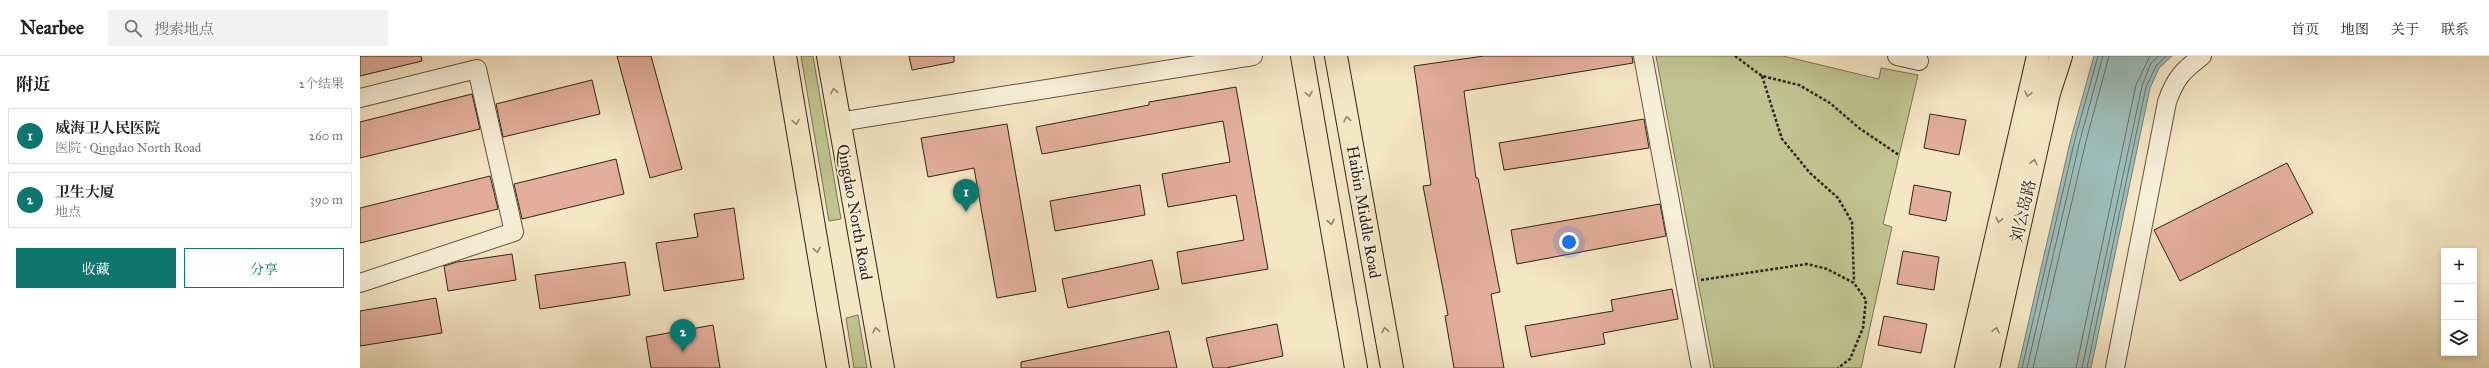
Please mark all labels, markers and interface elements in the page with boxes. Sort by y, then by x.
search box [108,10,388,46]
text: Nearbee [20,16,84,39]
icon: search [122,17,144,39]
text: 搜索地点 [154,20,214,38]
text: 首页 [2291,21,2319,38]
text: 地图 [2341,21,2369,38]
text: 关于 [2391,21,2419,38]
text: 联系 [2441,21,2469,38]
text: 附近 [16,74,50,95]
text: 2个结果 [299,76,344,92]
one-way arrow [830,88,839,94]
one-way arrow [2024,90,2032,97]
one-way arrow [1304,91,1313,98]
one-way arrow [1343,116,1352,122]
text: 威海卫人民医院 [55,119,160,137]
one-way arrow [791,119,800,125]
text: 1 [27,128,33,144]
text: 260 m [309,128,343,144]
text: 医院 · Qingdao North Road [55,140,201,156]
street label: Qingdao North Road [833,143,876,282]
street label: Haibin Middle Road [1343,144,1385,280]
one-way arrow [2029,159,2037,165]
street label: 刘公岛路 [2007,178,2039,244]
pin: 1 [953,179,979,212]
text: 卫生大厦 [55,183,115,201]
text: 2 [27,192,33,208]
text: 390 m [310,192,343,208]
text: 地点 [55,204,81,220]
one-way arrow [1996,217,2004,224]
one-way arrow [1326,219,1335,226]
your location [1559,232,1579,252]
one-way arrow [813,247,821,253]
button: 收藏 [16,248,176,288]
button: 分享 [184,248,344,288]
map controls [2441,248,2477,356]
button: + [2441,248,2477,284]
button: − [2441,284,2477,320]
pin: 2 [670,319,696,352]
button: layers [2441,320,2477,356]
one-way arrow [872,326,881,333]
one-way arrow [1381,327,1389,333]
one-way arrow [1992,327,2000,333]

